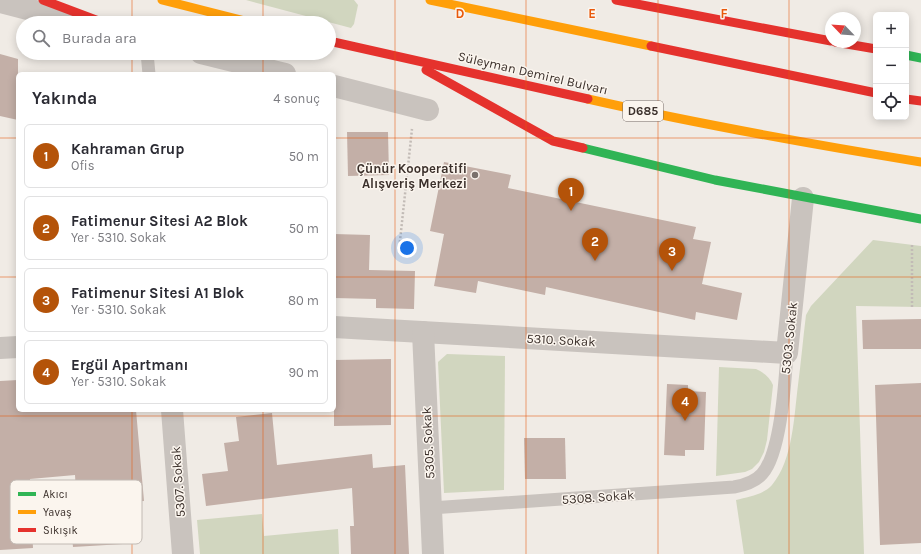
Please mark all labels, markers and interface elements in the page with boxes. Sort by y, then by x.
text: D [456,6,465,21]
text: E [588,6,596,21]
text: F [720,6,728,21]
north arrow [825,12,861,48]
map controls [873,12,909,120]
button: + [873,12,909,48]
search box [16,16,336,60]
icon: search [30,27,52,49]
text: Burada ara [62,29,137,47]
street label: Süleyman Demirel Bulvarı [456,48,610,98]
button: − [873,48,909,84]
button: locate [873,84,909,120]
text: Yakında [32,88,97,108]
text: 4 sonuç [273,91,320,106]
road number: D685 [623,101,663,121]
text: Kahraman Grup [71,140,184,158]
text: 1 [44,149,48,164]
text: 50 m [289,149,319,164]
text: Ofis [71,158,95,173]
place label: Çünür Kooperatifi Alışveriş Merkezi [357,161,467,191]
marker: Çünür Kooperatifi Alışveriş Merkezi [470,170,480,180]
pin: 1 [558,178,584,211]
text: Fatimenur Sitesi A2 Blok [71,212,248,230]
text: 2 [42,221,50,236]
text: 50 m [289,221,319,236]
pin: 2 [582,228,608,261]
text: Yer · 5310. Sokak [71,230,166,245]
your location [397,238,417,258]
pin: 3 [659,238,685,271]
text: Fatimenur Sitesi A1 Blok [71,284,244,302]
text: 3 [42,293,50,308]
text: 80 m [288,293,319,308]
street label: 5303. Sokak [778,301,800,375]
text: Yer · 5310. Sokak [71,302,166,317]
street label: 5310. Sokak [526,331,596,349]
text: Ergül Apartmanı [71,356,188,374]
text: 4 [42,365,50,380]
text: 90 m [288,365,319,380]
text: Yer · 5310. Sokak [71,374,166,389]
pin: 4 [672,388,698,421]
street label: 5305. Sokak [419,407,437,479]
street label: 5307. Sokak [168,446,188,518]
legend [10,480,142,544]
street label: 5308. Sokak [561,487,635,507]
text: Akıcı [43,488,68,501]
text: Yavaş [43,506,72,519]
text: Sıkışık [43,524,78,537]

